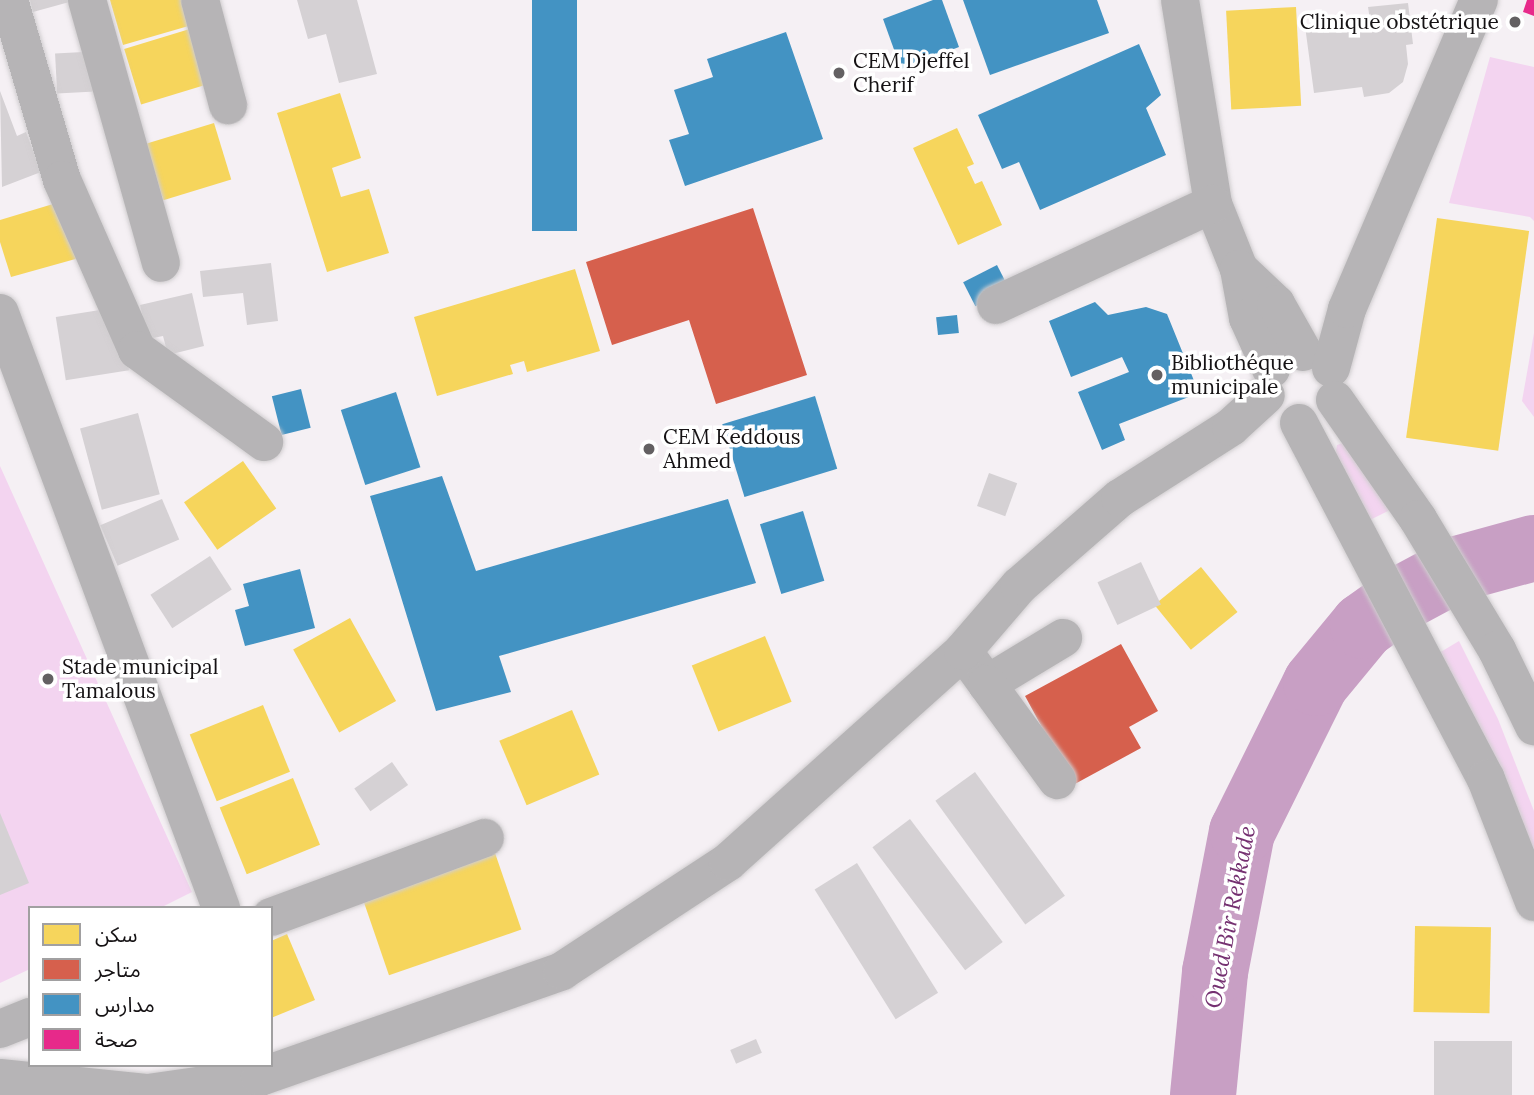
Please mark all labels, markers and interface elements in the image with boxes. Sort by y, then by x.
place label: Clinique obstétrique [1300,9,1499,35]
marker: Clinique obstétrique [1505,12,1525,32]
place label: CEM Djeffel Cherif [853,48,969,98]
marker: CEM Djeffel Cherif [831,65,847,81]
place label: Bibliothéque municipale [1171,350,1294,400]
marker: Bibliothéque municipale [1149,367,1165,383]
place label: CEM Keddous Ahmed [663,424,801,474]
marker: CEM Keddous Ahmed [641,441,657,457]
place label: Stade municipal Tamalous [62,654,218,704]
marker: Stade municipal Tamalous [40,671,56,687]
water label: Oued Bir Rekkade [1199,823,1261,1011]
legend [28,906,273,1067]
text: سكن [95,921,137,948]
text: متاجر [95,956,141,983]
text: مدارس [95,991,155,1018]
text: صحة [95,1026,138,1053]

